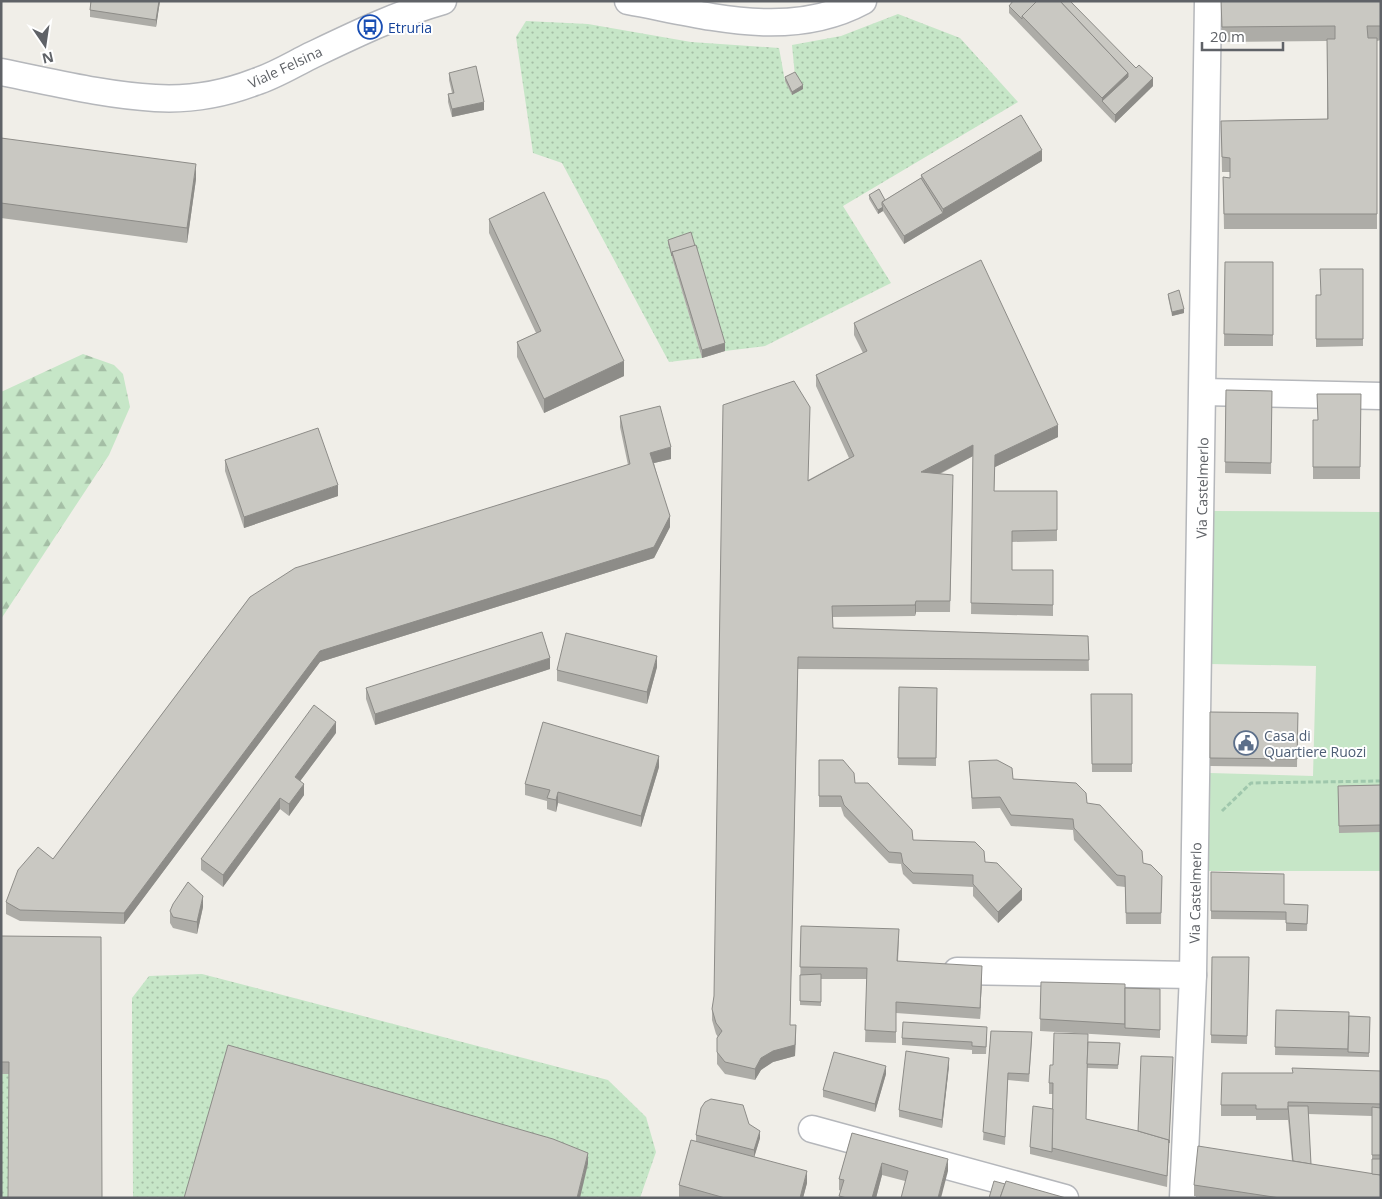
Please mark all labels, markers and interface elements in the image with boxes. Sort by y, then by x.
bus stop icon: Etruria [357,14,383,40]
place label: Etruria [388,18,432,37]
north arrow [20,20,70,70]
scale bar [1202,20,1283,52]
text: 20 m [1210,26,1245,46]
street label: Viale Felsina [245,42,325,92]
text: N [40,48,56,69]
street label: Via Castelmerlo [1192,437,1212,539]
place label: Casa di Quartiere Ruozi [1264,726,1366,761]
public building icon: Casa di Quartiere Ruozi [1233,730,1259,756]
street label: Via Castelmerlo [1185,842,1205,944]

